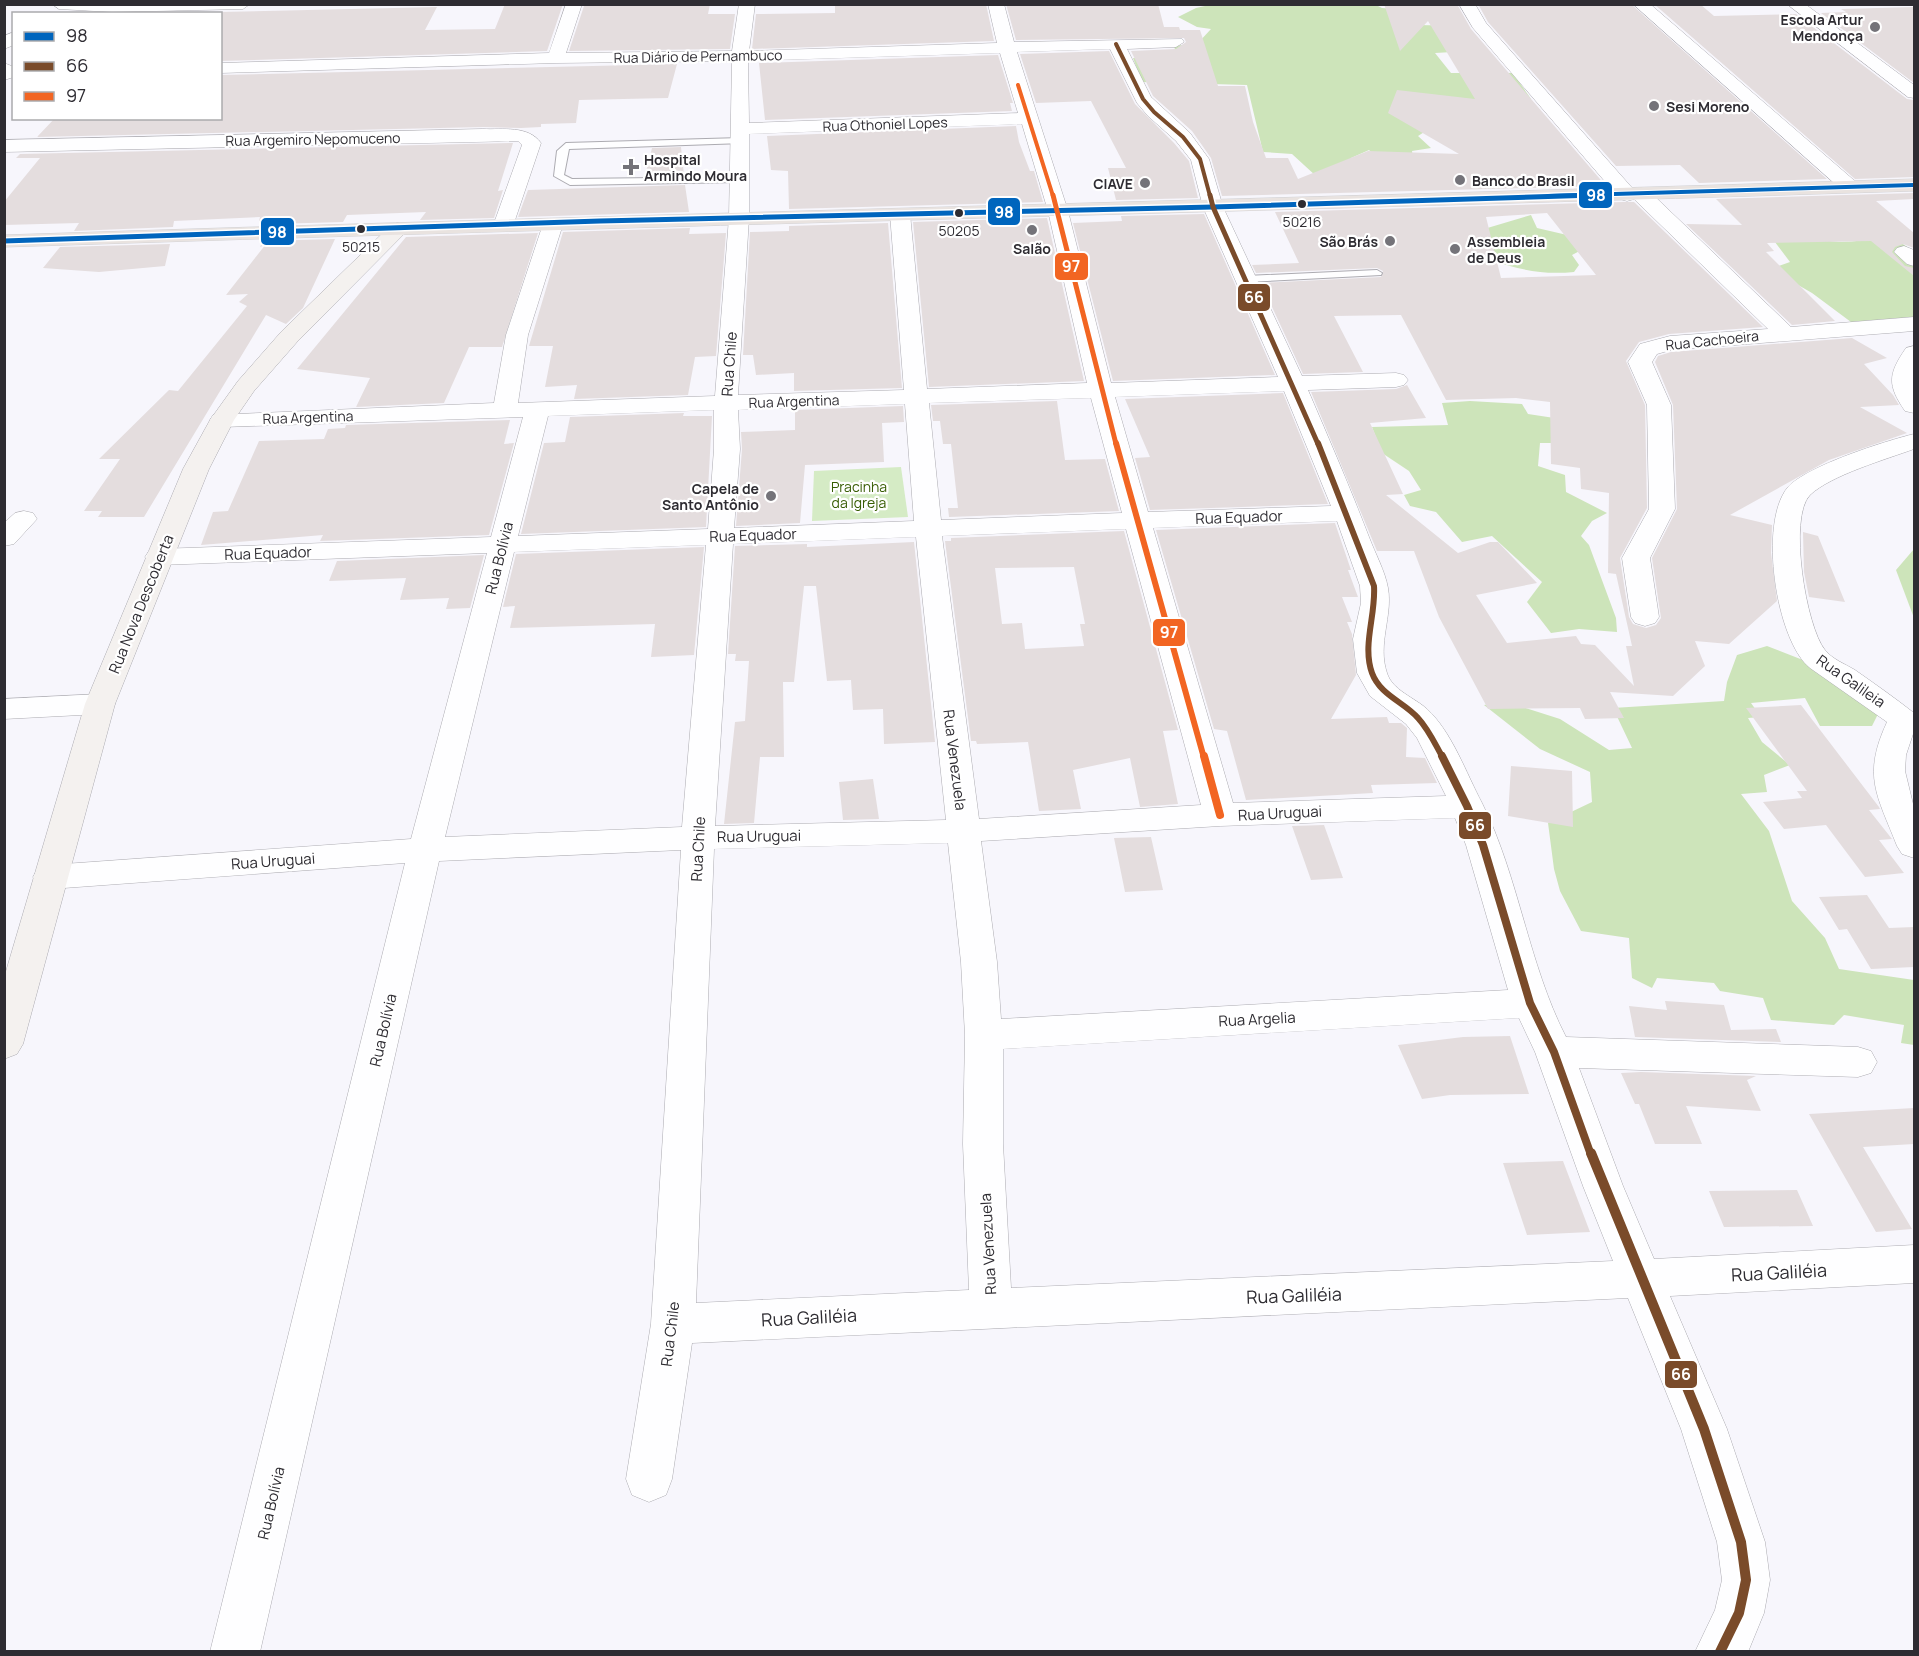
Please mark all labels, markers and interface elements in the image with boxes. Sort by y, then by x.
place label: Escola Artur Mendonça [1781,10,1863,45]
legend [12,12,222,120]
marker: Escola Artur Mendonça [1868,20,1882,34]
text: 98 [66,23,88,47]
street label: Rua Diário de Pernambuco [613,45,783,67]
text: 66 [66,53,88,77]
text: 97 [66,83,86,107]
place label: Sesi Moreno [1666,97,1750,116]
marker: Sesi Moreno [1647,99,1661,113]
street label: Rua Othoniel Lopes [822,112,948,136]
street label: Rua Argemiro Nepomuceno [225,128,401,150]
place label: Hospital Armindo Moura [644,150,747,185]
marker: Hospital Armindo Moura [622,158,640,176]
place label: Banco do Brasil [1472,171,1575,190]
marker: Banco do Brasil [1453,173,1467,187]
place label: CIAVE [1093,174,1133,193]
marker: CIAVE [1138,176,1152,190]
line badge: 98 [1578,181,1613,209]
text: 98 [1586,184,1606,206]
line badge: 98 [987,197,1021,226]
marker: 50216 [1296,198,1308,210]
text: 98 [994,201,1014,223]
marker: 50205 [953,207,965,219]
place label: 50216 [1283,212,1321,231]
line badge: 98 [260,217,295,246]
text: 98 [267,221,287,243]
place label: 50205 [938,221,980,240]
marker: 50215 [355,223,367,235]
marker: Salão [1025,223,1039,237]
place label: São Brás [1319,232,1378,251]
place label: Assembleia de Deus [1467,232,1545,267]
marker: São Brás [1383,234,1397,248]
place label: 50215 [342,237,380,256]
place label: Salão [1013,239,1051,258]
marker: Assembleia de Deus [1448,242,1462,256]
line badge: 97 [1054,252,1089,281]
text: 97 [1062,255,1080,277]
line badge: 66 [1237,283,1271,312]
text: 66 [1244,286,1264,308]
street label: Rua Cachoeira [1664,326,1760,354]
street label: Rua Chile [716,331,742,397]
street label: Rua Argentina [748,390,840,412]
street label: Rua Argentina [262,406,354,428]
park label: Pracinha da Igreja [831,477,887,512]
place label: Capela de Santo Antônio [662,479,759,514]
marker: Capela de Santo Antônio [764,489,778,503]
street label: Rua Equador [1195,505,1284,529]
street label: Rua Bolívia [480,519,518,597]
street label: Rua Equador [709,523,798,547]
street label: Rua Nova Descoberta [104,531,178,677]
street label: Rua Equador [224,541,313,565]
line badge: 97 [1152,618,1186,647]
text: 97 [1160,621,1178,643]
street label: Rua Galileia [1812,650,1890,712]
street label: Rua Venezuela [938,708,972,812]
street label: Rua Uruguai [1237,800,1323,826]
line badge: 66 [1458,811,1492,840]
text: 66 [1465,814,1485,836]
street label: Rua Chile [686,816,710,882]
street label: Rua Uruguai [717,825,801,847]
street label: Rua Uruguai [230,848,316,874]
street label: Rua Bolívia [364,991,402,1069]
street label: Rua Argelia [1218,1006,1296,1032]
street label: Rua Venezuela [975,1193,1001,1295]
street label: Rua Galiléia [1731,1258,1827,1286]
street label: Rua Galiléia [1246,1281,1342,1309]
street label: Rua Chile [656,1300,684,1368]
street label: Rua Galiléia [761,1303,857,1331]
line badge: 66 [1664,1360,1698,1389]
text: 66 [1671,1363,1691,1385]
street label: Rua Bolívia [252,1464,290,1542]

